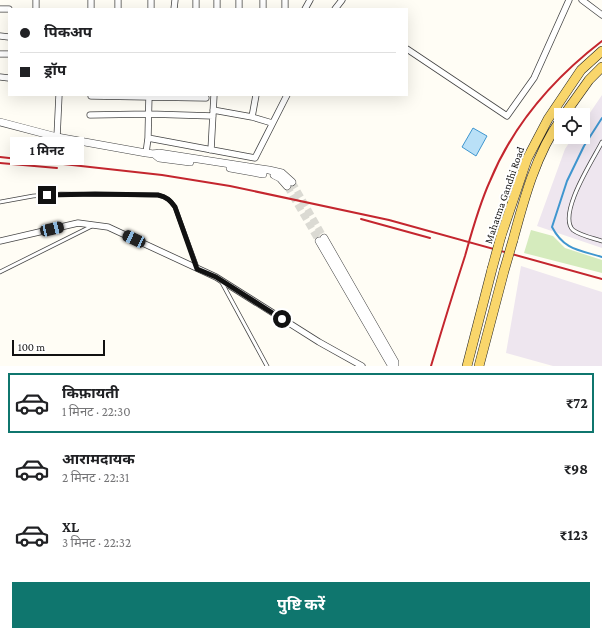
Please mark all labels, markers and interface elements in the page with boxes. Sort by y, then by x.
text: पिकअप [44,24,92,40]
text: ड्रॉप [44,62,66,78]
map controls [554,108,590,144]
button: locate [554,108,590,144]
callout: 1 मिनट [10,137,84,165]
text: 1 मिनट [30,143,64,158]
street label: Mahatma Gandhi Road [482,145,526,245]
route end [38,186,56,204]
car [39,220,65,238]
car [121,228,147,250]
route start [273,310,291,328]
scale bar [12,338,105,357]
text: 100 m [18,341,45,353]
icon: car [14,385,50,421]
text: किफ़ायती [62,385,119,401]
text: ₹72 [566,395,588,411]
text: 1 मिनट · 22:30 [62,404,130,419]
icon: car [14,451,50,487]
text: आरामदायक [62,451,135,467]
text: ₹98 [564,461,588,477]
text: 2 मिनट · 22:31 [62,470,129,485]
icon: car [14,517,50,553]
text: XL [62,519,79,535]
text: ₹123 [560,527,588,543]
text: 3 मिनट · 22:32 [62,535,131,550]
button: पुष्टि करें [12,582,590,628]

